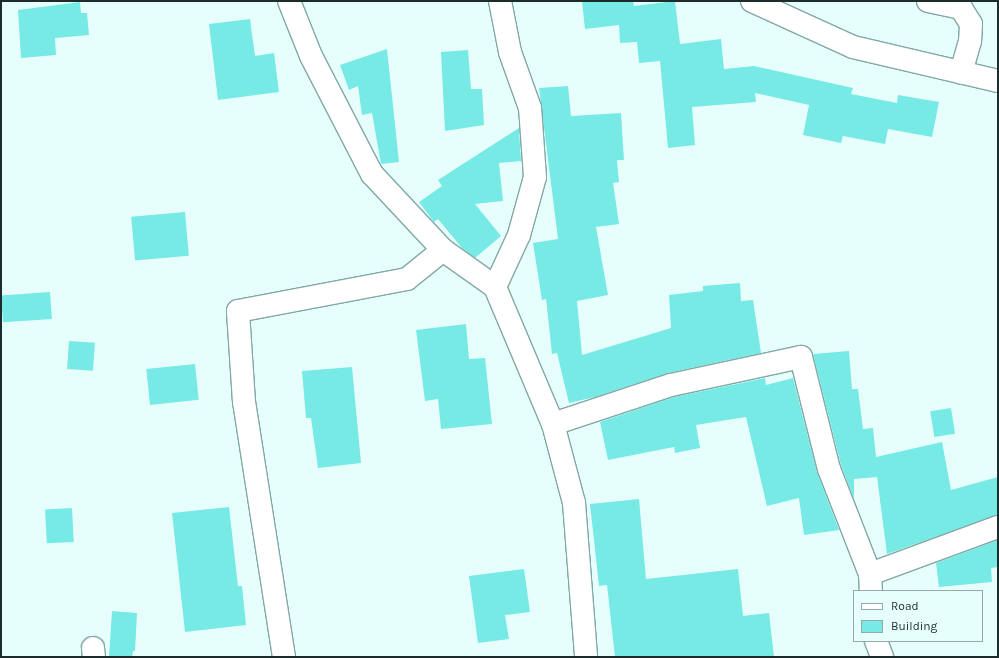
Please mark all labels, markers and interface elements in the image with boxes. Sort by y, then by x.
legend [853,590,983,642]
text: Road [891,599,919,613]
text: Building [891,619,937,633]

